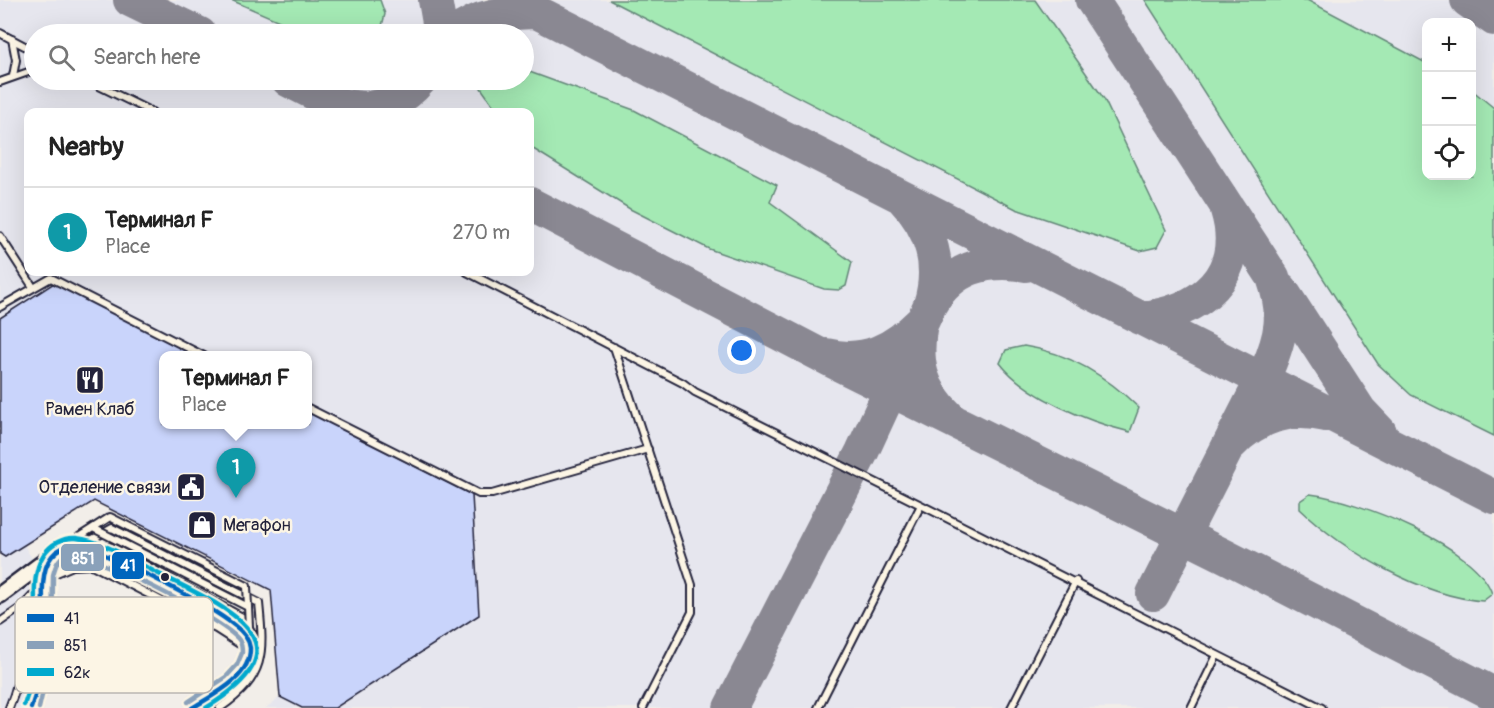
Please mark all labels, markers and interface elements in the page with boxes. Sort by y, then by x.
map controls [1422,18,1476,180]
button: + [1422,18,1476,72]
search box [24,24,534,90]
icon: search [45,41,78,74]
text: Search here [93,43,200,71]
button: − [1422,72,1476,126]
button: locate [1422,126,1476,180]
text: Nearby [48,131,124,163]
text: Терминал F [105,206,214,234]
text: 1 [64,220,71,245]
text: 270 m [452,220,510,245]
text: Place [105,234,150,259]
your location [727,336,756,365]
popup [159,351,312,429]
restaurant icon: Рамен Клаб [74,364,106,396]
text: Терминал F [181,364,290,392]
text: Place [181,392,226,417]
place label: Рамен Клаб [46,398,134,421]
pin: 1 [216,448,256,498]
public building icon: Отделение связи [175,471,207,503]
place label: Отделение связи [39,476,170,499]
shop icon: Мегафон [186,509,218,541]
place label: Мегафон [223,514,291,537]
line badge: 851 [60,543,105,572]
text: 851 [72,549,95,569]
line badge: 41 [111,551,145,580]
text: 41 [120,556,136,576]
unlabelled marker [159,571,171,583]
legend [15,597,213,693]
text: 41 [64,609,80,629]
text: 851 [64,636,87,656]
text: 62к [64,663,91,683]

